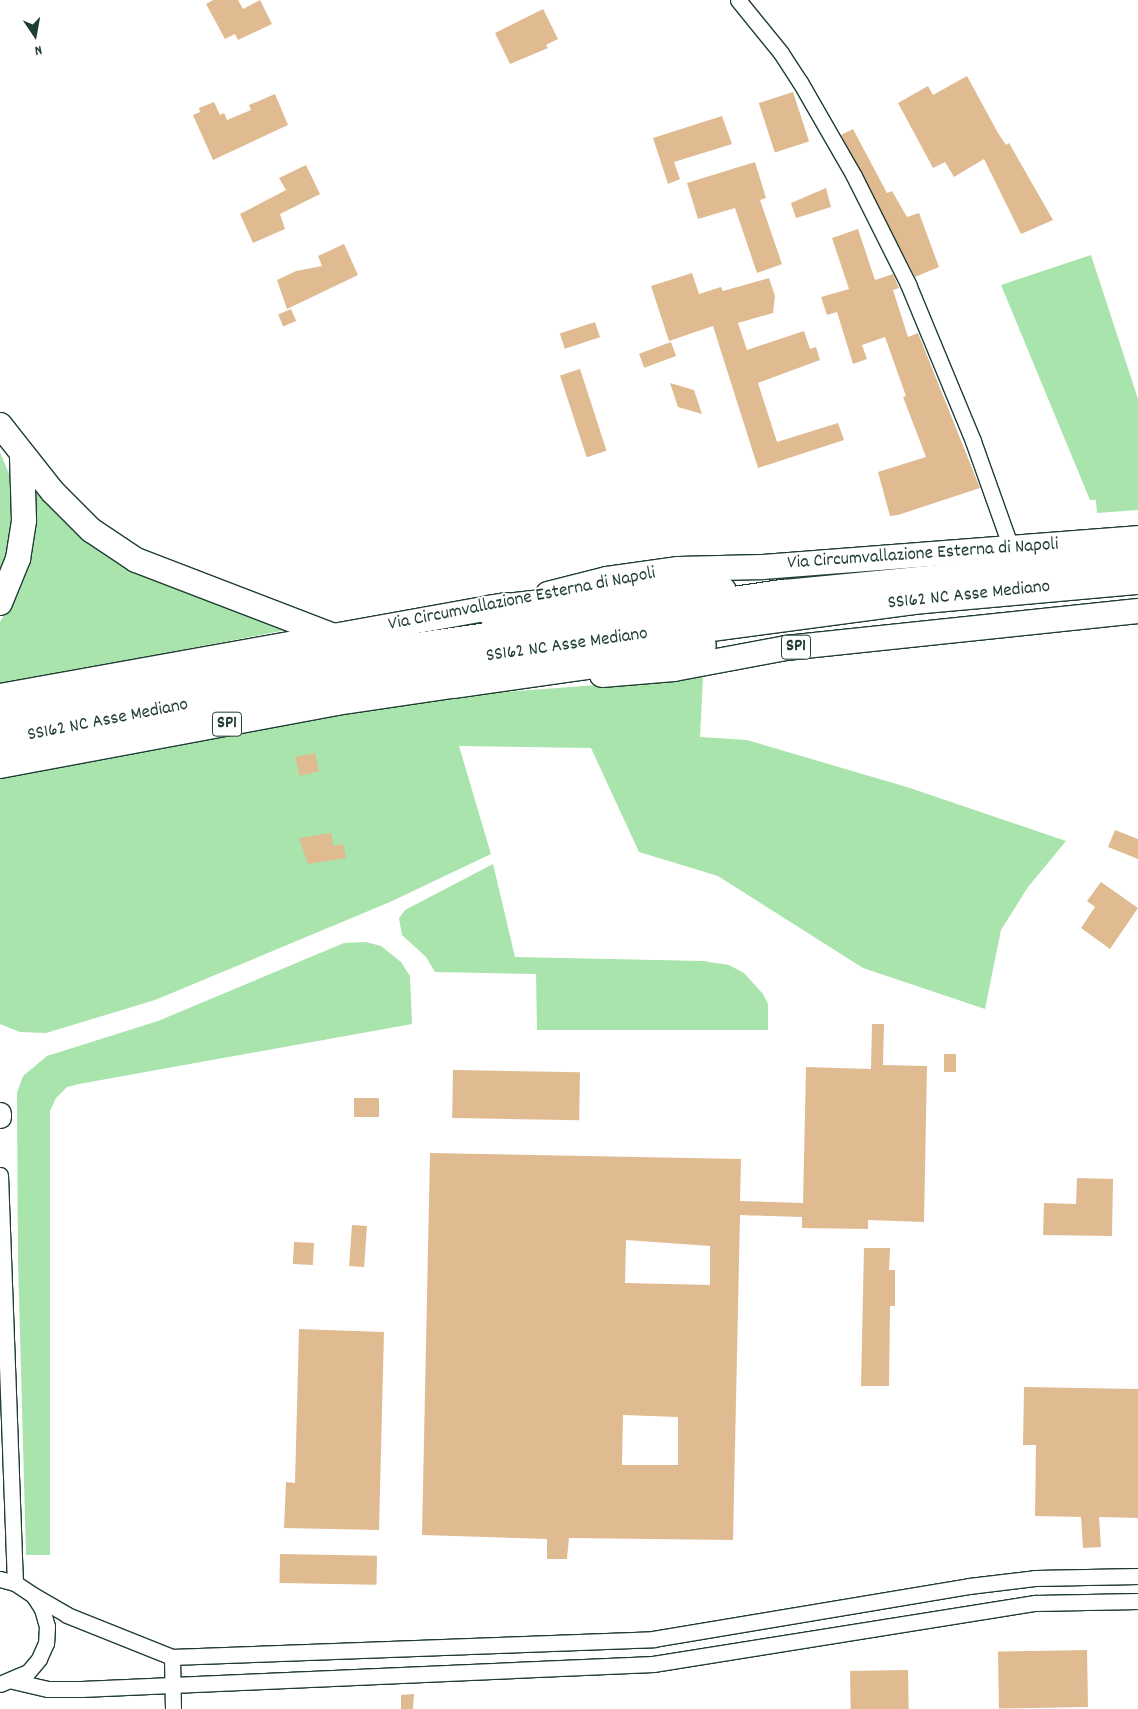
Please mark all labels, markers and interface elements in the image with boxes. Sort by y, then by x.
north arrow [10,10,60,60]
text: N [33,39,44,60]
street label: Via Circumvallazione Esterna di Napoli [787,534,1059,576]
street label: Via Circumvallazione Esterna di Napoli [387,563,657,637]
street label: SS162 NC Asse Mediano [887,576,1051,616]
street label: SS162 NC Asse Mediano [485,623,649,669]
road number: SP1 [780,632,812,662]
street label: SS162 NC Asse Mediano [26,694,190,748]
road number: SP1 [211,709,243,740]

